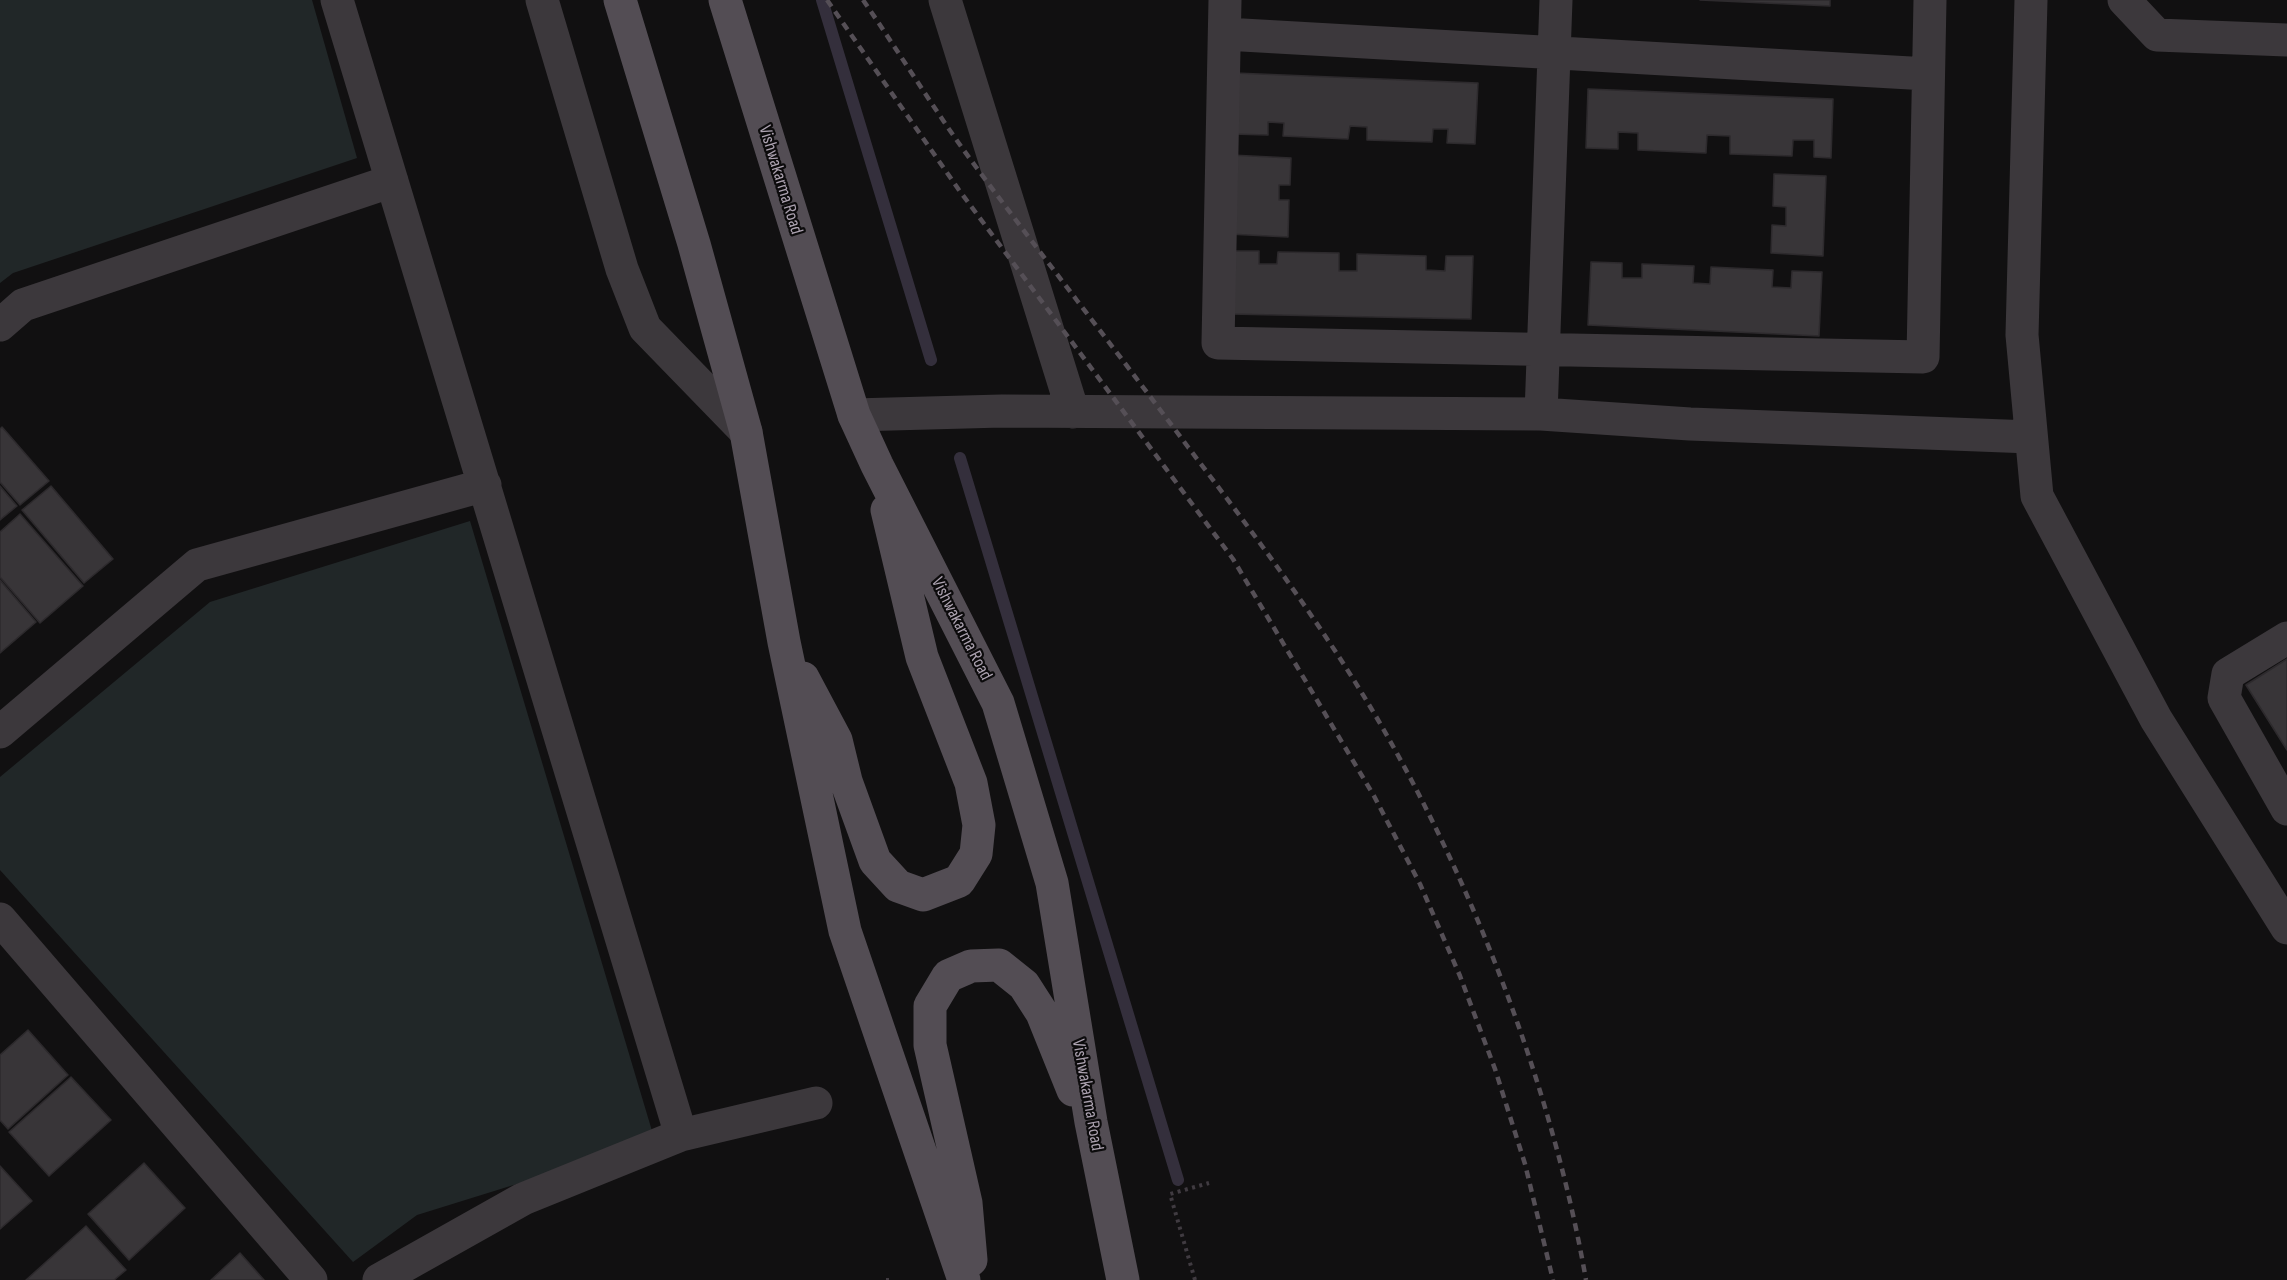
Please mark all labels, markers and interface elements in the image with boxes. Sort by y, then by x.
street label: Vishwakarma Road [753,123,807,237]
street label: Vishwakarma Road [926,574,996,684]
street label: Vishwakarma Road [1067,1038,1107,1152]

